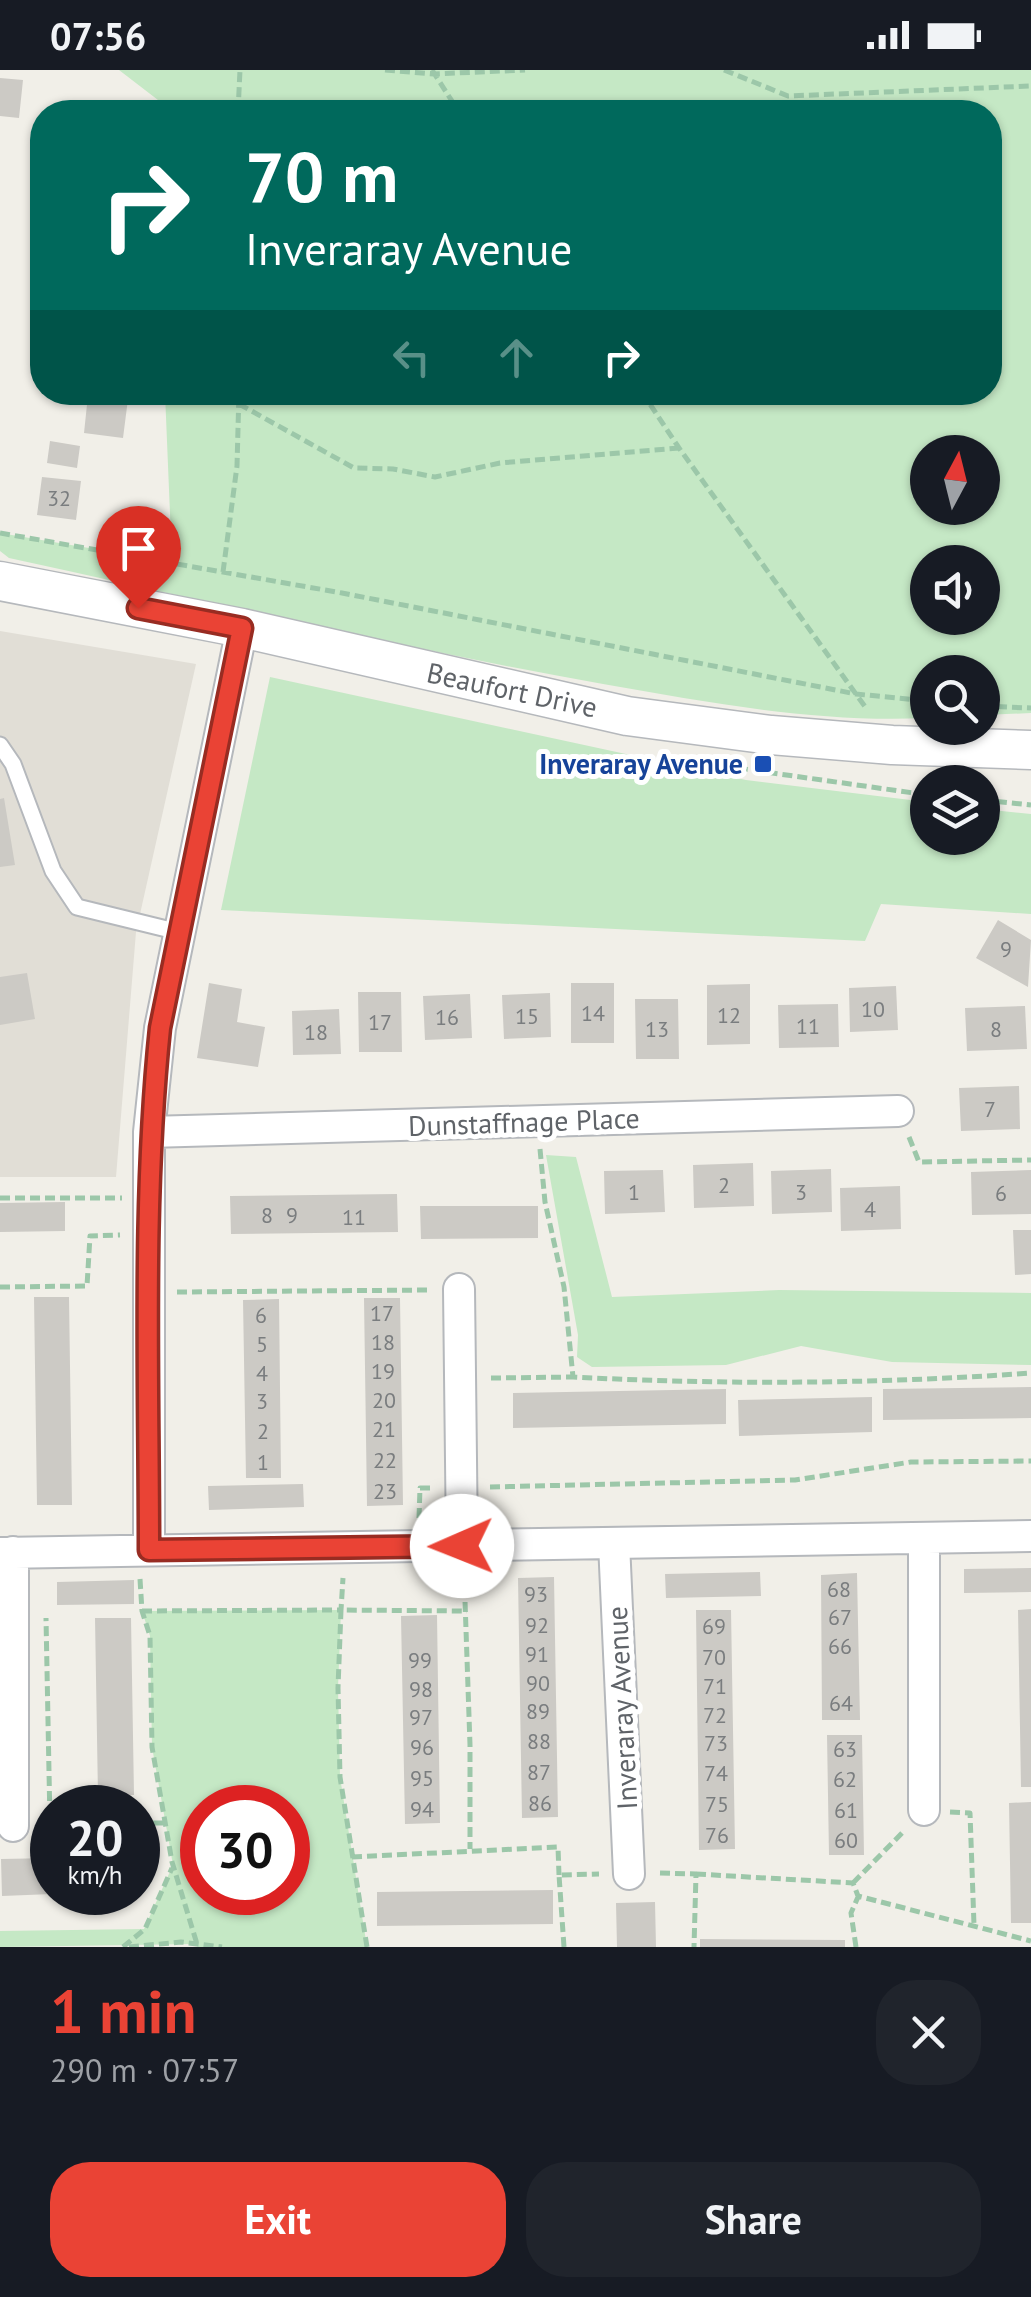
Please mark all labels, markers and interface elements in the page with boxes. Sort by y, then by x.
text: 07:56 [50,11,146,60]
text: 70 m [245,131,398,221]
icon: right [80,140,210,270]
text: Inveraray Avenue [245,219,572,277]
icon: left [384,330,439,385]
icon: ahead [489,330,544,385]
icon: right [594,330,649,385]
north arrow [910,435,1000,525]
map controls [910,435,1000,855]
house number: 32 [47,484,71,512]
pin [96,506,181,609]
icon: arrive [111,521,166,576]
button: sound [910,545,1000,635]
street label: Beaufort Drive [424,653,601,726]
button: search [910,655,1000,745]
place label: Inveraray Avenue [539,745,743,782]
marker: Inveraray Avenue [752,753,774,775]
button: layers [910,765,1000,855]
house number: 9 [1000,935,1012,963]
house number: 10 [861,995,885,1023]
house number: 14 [581,999,605,1027]
house number: 12 [717,1001,741,1029]
house number: 15 [515,1002,539,1030]
house number: 16 [435,1003,459,1031]
house number: 17 [368,1008,392,1036]
house number: 11 [796,1012,820,1040]
house number: 13 [645,1015,669,1043]
house number: 8 [990,1015,1002,1043]
house number: 18 [304,1018,328,1046]
house number: 7 [984,1095,996,1123]
street label: Dunstaffnage Place [408,1099,640,1144]
house number: 2 [718,1171,730,1199]
house number: 1 [628,1178,640,1206]
house number: 3 [795,1178,807,1206]
house number: 6 [995,1179,1007,1207]
house number: 4 [864,1195,876,1223]
house number: 8 [261,1201,273,1229]
house number: 9 [286,1201,298,1229]
house number: 11 [342,1203,366,1231]
house number: 17 [370,1299,394,1327]
house number: 6 [255,1301,267,1329]
house number: 18 [371,1328,395,1356]
house number: 5 [256,1330,268,1358]
house number: 19 [371,1357,395,1385]
house number: 4 [256,1359,268,1387]
house number: 20 [372,1386,396,1414]
house number: 3 [256,1387,268,1415]
house number: 21 [372,1415,396,1443]
house number: 2 [257,1417,269,1445]
house number: 22 [373,1446,397,1474]
house number: 1 [257,1448,269,1476]
house number: 23 [373,1477,397,1505]
position arrow [410,1494,514,1598]
house number: 68 [827,1575,851,1603]
house number: 93 [524,1580,548,1608]
house number: 67 [828,1603,852,1631]
street label: Inveraray Avenue [598,1605,645,1811]
house number: 92 [525,1611,549,1639]
house number: 69 [702,1612,726,1640]
house number: 66 [828,1632,852,1660]
house number: 91 [525,1640,549,1668]
house number: 70 [702,1643,726,1671]
house number: 99 [408,1646,432,1674]
house number: 90 [526,1669,550,1697]
house number: 71 [703,1672,727,1700]
house number: 98 [409,1675,433,1703]
house number: 64 [829,1689,853,1717]
house number: 89 [526,1697,550,1725]
house number: 72 [703,1701,727,1729]
house number: 97 [409,1703,433,1731]
house number: 88 [527,1727,551,1755]
house number: 73 [704,1729,728,1757]
house number: 96 [410,1733,434,1761]
house number: 63 [833,1735,857,1763]
house number: 87 [527,1758,551,1786]
house number: 74 [704,1759,728,1787]
house number: 95 [410,1764,434,1792]
house number: 62 [833,1765,857,1793]
speed limit sign: 30 [180,1785,310,1915]
house number: 86 [528,1789,552,1817]
house number: 75 [705,1790,729,1818]
house number: 94 [410,1795,434,1823]
house number: 61 [834,1796,858,1824]
text: 20 [67,1805,123,1870]
house number: 76 [705,1821,729,1849]
house number: 60 [834,1826,858,1854]
text: km/h [68,1859,122,1891]
text: 1 min [50,1972,196,2050]
button: close [876,1980,981,2085]
text: 290 m · 07:57 [50,2049,239,2091]
button: Exit [50,2162,506,2277]
button: Share [526,2162,981,2277]

